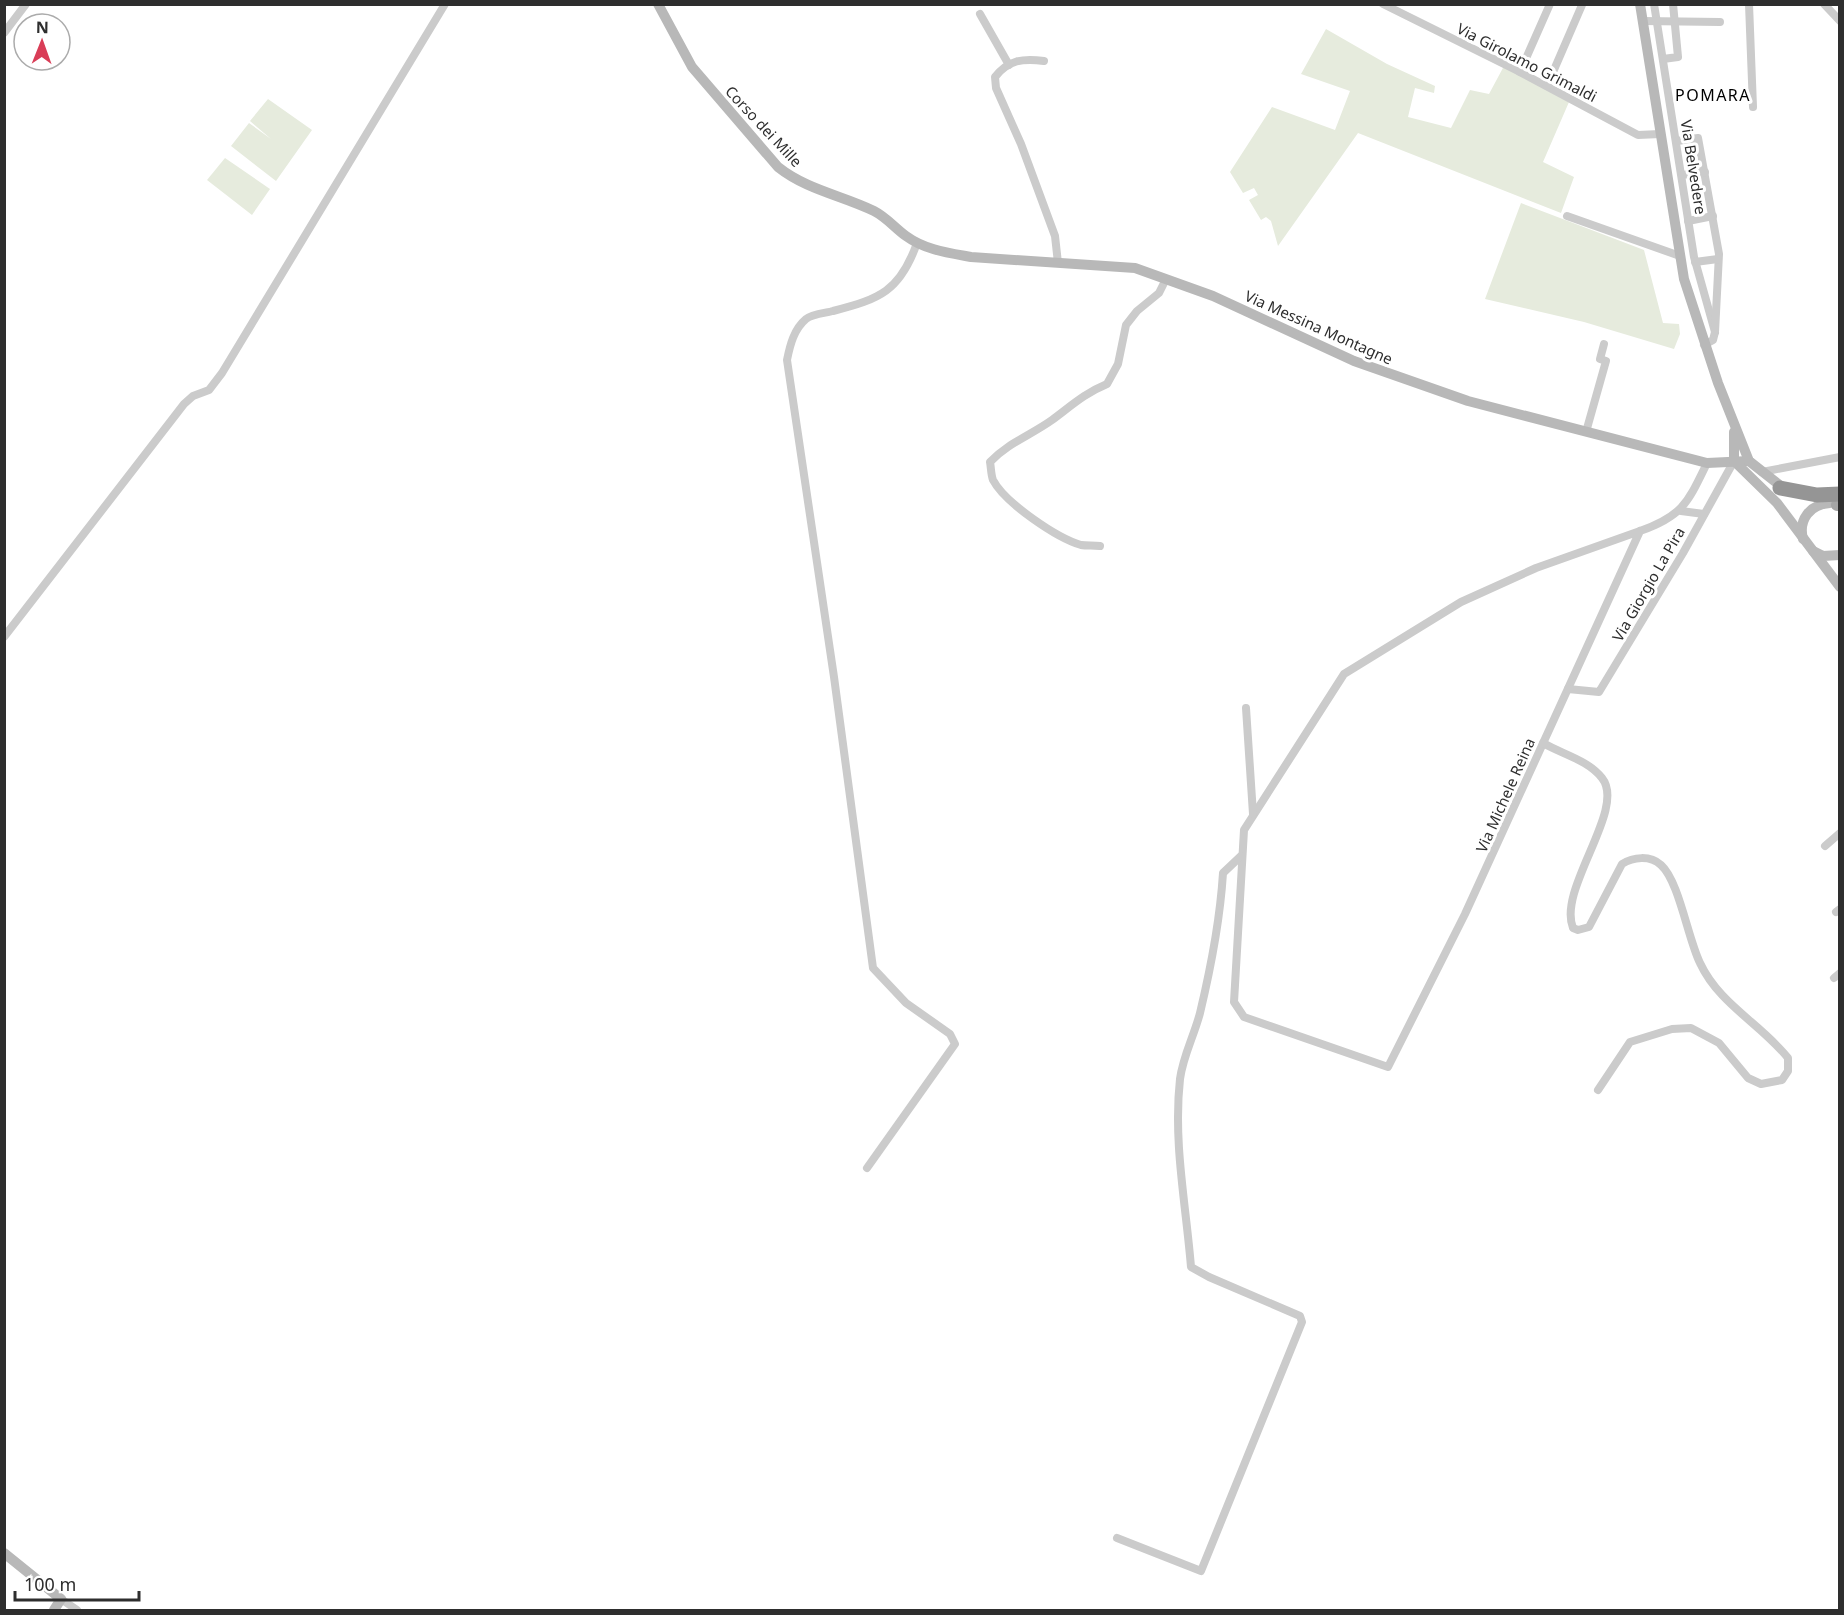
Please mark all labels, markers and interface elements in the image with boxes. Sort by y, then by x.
north arrow [12,12,72,72]
text: N [36,16,49,38]
street label: Via Girolamo Grimaldi [1454,18,1600,106]
street label: Corso dei Mille [721,81,807,171]
district label: POMARA [1675,84,1751,106]
street label: Via Belvedere [1677,118,1711,216]
street label: Via Messina Montagne [1242,285,1396,369]
street label: Via Giorgio La Pira [1607,523,1689,645]
street label: Via Michele Reina [1471,735,1539,855]
scale bar [15,1564,140,1602]
text: 100 m [24,1572,76,1596]

